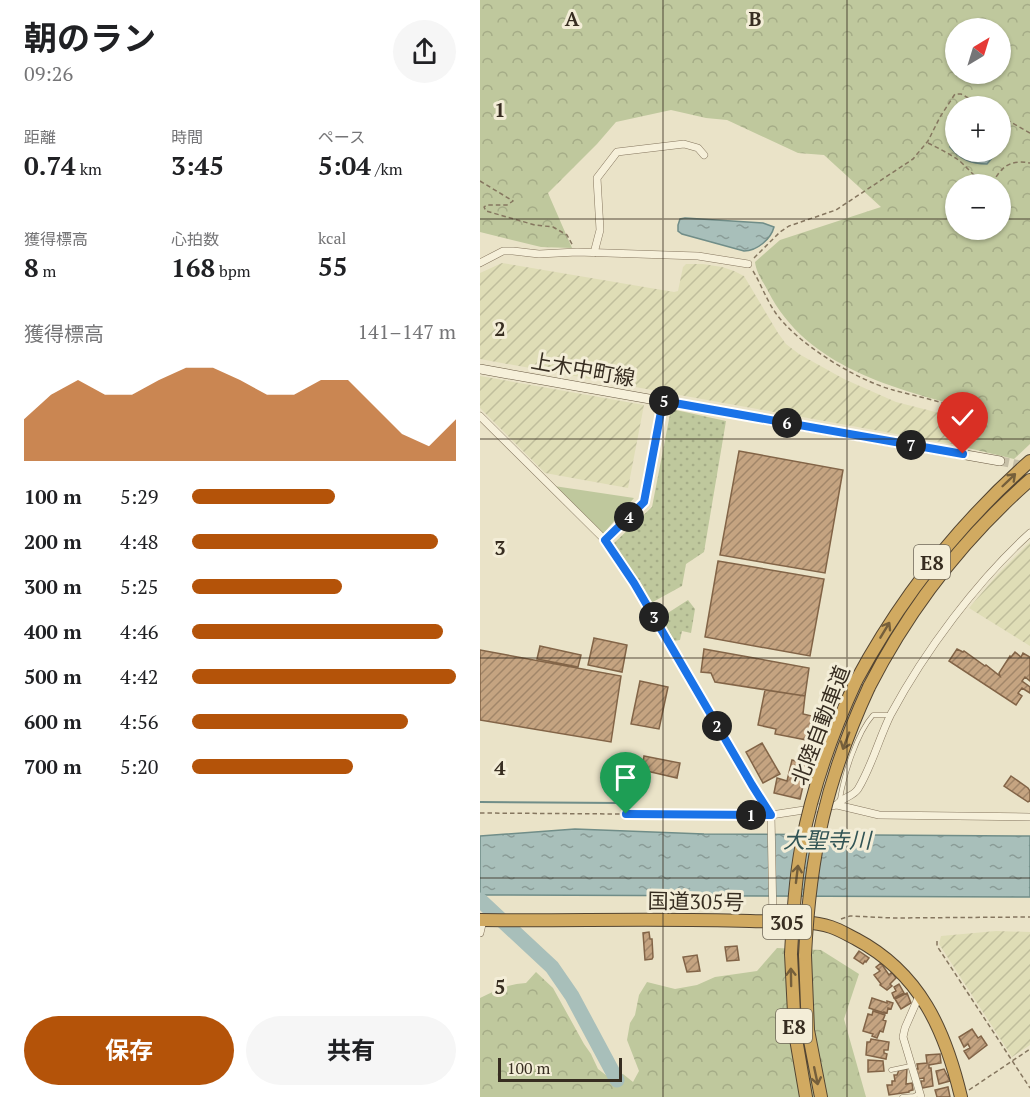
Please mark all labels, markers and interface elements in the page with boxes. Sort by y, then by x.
text: A [565,5,580,32]
text: B [749,5,762,32]
text: 朝のラン [24,16,156,59]
north arrow [945,18,1011,84]
map controls [945,18,1011,240]
button: share [393,20,456,83]
text: 09:26 [24,60,73,87]
text: 1 [494,96,506,123]
button: + [945,96,1011,162]
text: 距離 [24,126,56,148]
text: 時間 [171,126,203,148]
text: ペース [318,126,365,148]
text: 0.74 [24,148,76,182]
text: 3:45 [171,148,224,182]
text: 5:04 [318,148,371,182]
text: km [76,158,102,180]
text: /km [371,158,402,180]
button: − [945,174,1011,240]
text: kcal [318,227,346,249]
text: 獲得標高 [24,228,88,250]
text: 心拍数 [171,228,219,250]
text: 55 [318,249,347,283]
text: 8 [24,250,39,284]
text: 168 [171,250,215,284]
text: m [39,260,56,282]
text: bpm [215,260,251,282]
text: 2 [494,315,506,342]
text: 141–147 m [357,318,456,345]
text: 獲得標高 [24,320,104,347]
street label: 上木中町線 [529,346,637,392]
pin: 5 [649,386,679,416]
text: 5 [659,390,669,412]
pin [937,392,988,454]
icon: check [946,401,979,434]
pin: 6 [772,408,802,438]
text: 6 [782,412,792,434]
pin: 7 [896,430,926,460]
text: 7 [906,434,916,456]
one-way arrow [1001,473,1016,487]
text: 100 m [24,483,82,510]
text: 5:29 [120,483,159,510]
pin: 4 [614,502,644,532]
text: 4 [624,506,634,528]
text: 200 m [24,528,82,555]
text: 4:48 [120,528,159,555]
text: 3 [494,534,506,561]
road number: E8 [914,545,950,579]
text: 300 m [24,573,82,600]
text: 5:25 [120,573,159,600]
pin: 3 [639,602,669,632]
text: 3 [649,606,659,628]
text: 400 m [24,618,82,645]
text: 4:46 [120,618,159,645]
one-way arrow [879,622,891,639]
street label: 北陸自動車道 [784,661,856,789]
text: 500 m [24,663,82,690]
text: 4:42 [120,663,159,690]
text: 600 m [24,708,82,735]
text: 4:56 [120,708,159,735]
pin: 2 [702,711,732,741]
text: 2 [712,715,722,737]
one-way arrow [840,731,851,750]
pin [600,752,651,814]
text: 700 m [24,753,82,780]
text: 5:20 [120,753,159,780]
text: 4 [494,754,506,781]
icon: arrive [609,761,642,794]
pin: 1 [736,800,766,830]
text: 1 [746,804,756,826]
water label: 大聖寺川 [783,825,873,854]
one-way arrow [792,865,803,885]
street label: 国道305号 [647,886,745,916]
road number: 305 [763,905,811,939]
one-way arrow [785,967,797,987]
text: 5 [494,973,506,1000]
road number: E8 [776,1009,812,1043]
button: 保存 [24,1016,234,1085]
button: 共有 [246,1016,456,1085]
scale bar [498,1055,622,1082]
text: 100 m [507,1057,550,1079]
one-way arrow [811,1066,822,1085]

